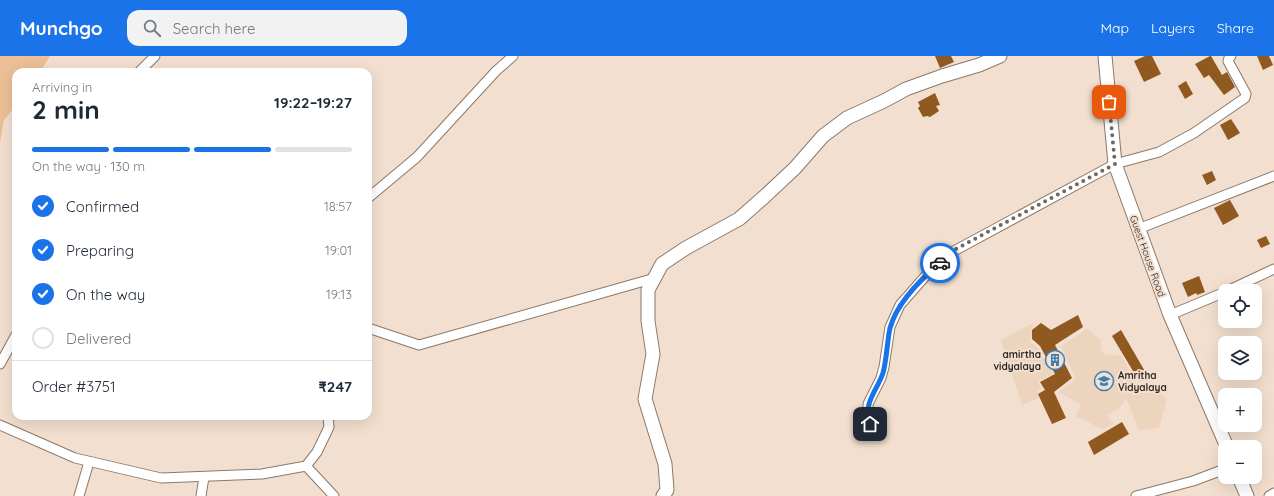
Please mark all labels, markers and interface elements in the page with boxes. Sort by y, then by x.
search box [127,10,407,46]
text: Munchgo [20,16,103,40]
icon: search [141,17,163,39]
text: Search here [173,19,255,38]
text: Map [1100,19,1129,37]
text: Layers [1151,19,1195,37]
text: Share [1217,19,1254,37]
text: Arriving in [32,79,92,95]
pin [1092,85,1126,119]
icon: bag [1098,91,1120,113]
text: 2 min [32,93,100,126]
text: 19:22–19:27 [274,93,352,112]
text: On the way · 130 m [32,158,145,174]
icon: check [32,195,54,217]
text: Confirmed [66,197,139,216]
text: 18:57 [324,198,352,214]
street label: Guest House Road [1127,214,1168,299]
icon: check [32,239,54,261]
text: Preparing [66,241,134,260]
text: 19:01 [325,242,352,258]
courier [920,243,960,283]
icon: car [929,252,951,274]
icon: check [32,283,54,305]
map controls [1218,284,1262,484]
button: locate [1218,284,1262,328]
text: On the way [66,285,145,304]
text: 19:13 [326,286,352,302]
text: Delivered [66,329,131,348]
button: layers [1218,336,1262,380]
place label: amirtha vidyalaya [993,348,1041,373]
building icon: amirtha vidyalaya [1044,349,1066,371]
place label: Amritha Vidyalaya [1118,369,1167,394]
school or university icon: Amritha Vidyalaya [1093,370,1115,392]
text: Order #3751 [32,377,115,396]
text: ₹247 [319,377,352,396]
button: + [1218,388,1262,432]
pin [853,407,887,441]
icon: home [859,413,881,435]
button: − [1218,440,1262,484]

